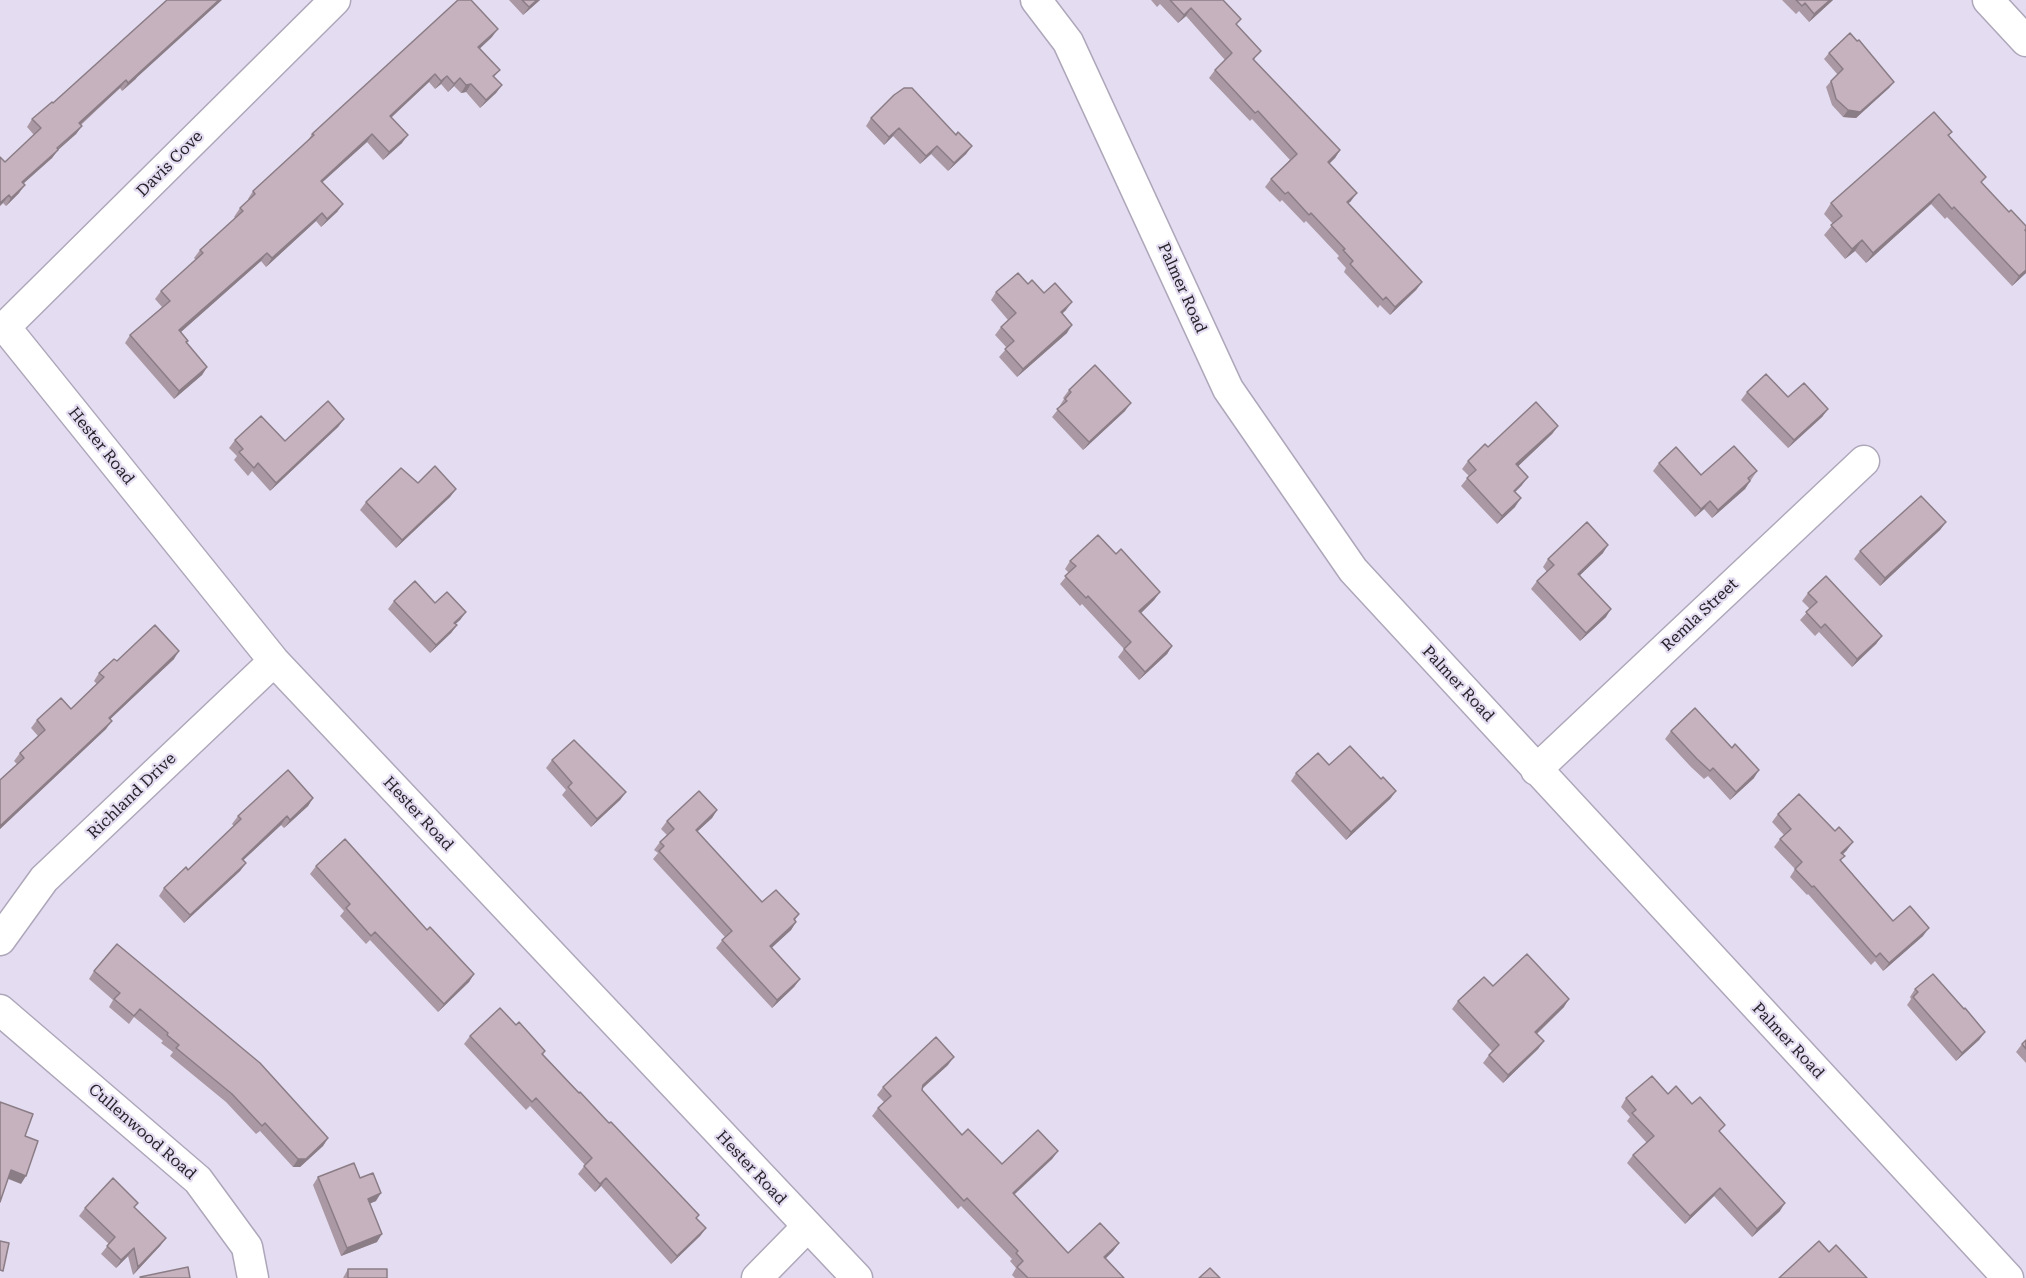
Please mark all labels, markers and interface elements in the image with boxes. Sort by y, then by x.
street label: Davis Cove [133,127,207,201]
street label: Palmer Road [1154,240,1210,336]
street label: Hester Road [64,403,138,489]
street label: Remla Street [1658,575,1742,655]
street label: Palmer Road [1418,642,1498,726]
street label: Richland Drive [84,749,180,843]
street label: Hester Road [379,773,457,855]
street label: Palmer Road [1748,999,1828,1083]
street label: Cullenwood Road [84,1080,200,1184]
street label: Hester Road [712,1127,790,1209]

